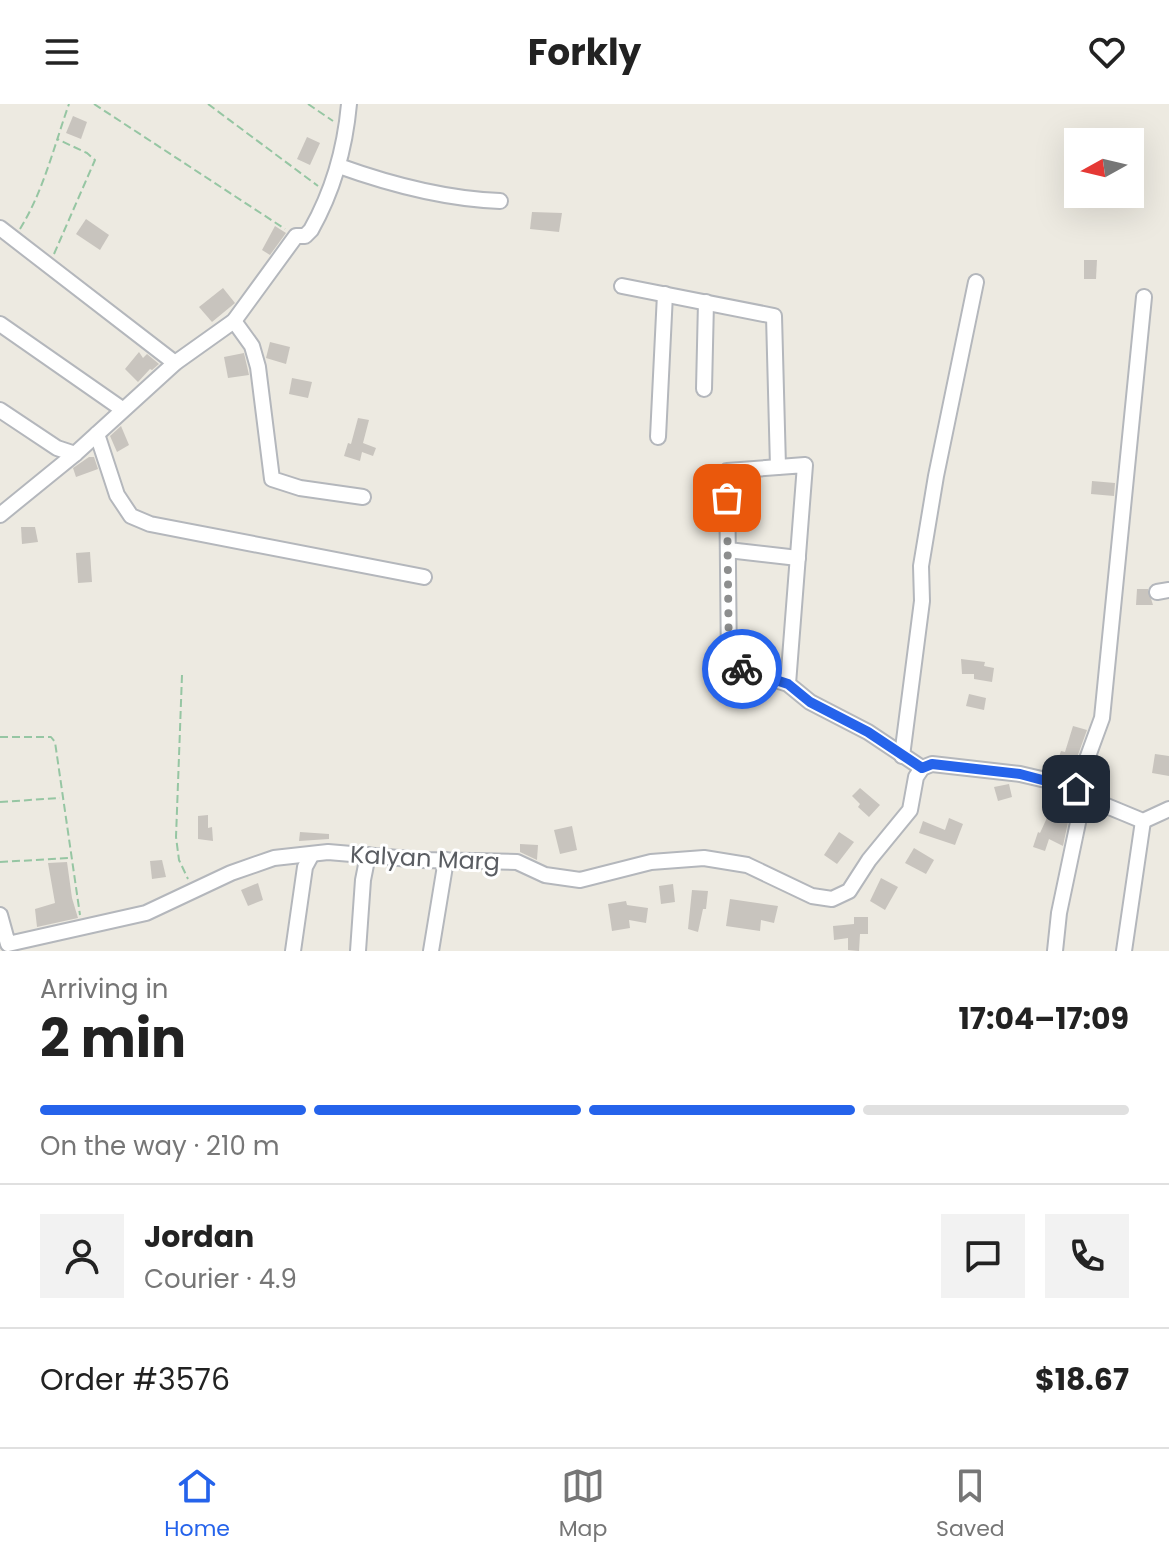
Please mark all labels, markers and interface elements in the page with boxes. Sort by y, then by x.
text: Forkly [528,27,641,78]
icon: menu [40,30,84,74]
icon: heart [1085,30,1129,74]
north arrow [1064,128,1144,208]
map controls [1064,128,1144,208]
pin [693,464,761,532]
icon: bag [705,476,749,520]
courier [702,629,782,709]
icon: bike [720,647,764,691]
pin [1042,755,1110,823]
icon: home [1054,767,1098,811]
street label: Kalyan Marg [349,838,501,878]
text: Arriving in [40,971,169,1007]
text: 17:04–17:09 [959,997,1129,1040]
text: 2 min [40,1002,186,1075]
text: On the way · 210 m [40,1128,279,1164]
button: person [40,1214,124,1298]
button: chat [941,1214,1025,1298]
button: phone [1045,1214,1129,1298]
text: Jordan [144,1215,254,1258]
text: Courier · 4.9 [144,1261,297,1297]
text: Order #3576 [40,1358,230,1401]
text: $18.67 [1035,1358,1129,1401]
tab: Home [164,1464,230,1545]
tab: Map [559,1464,607,1545]
tab: Saved [936,1464,1005,1545]

